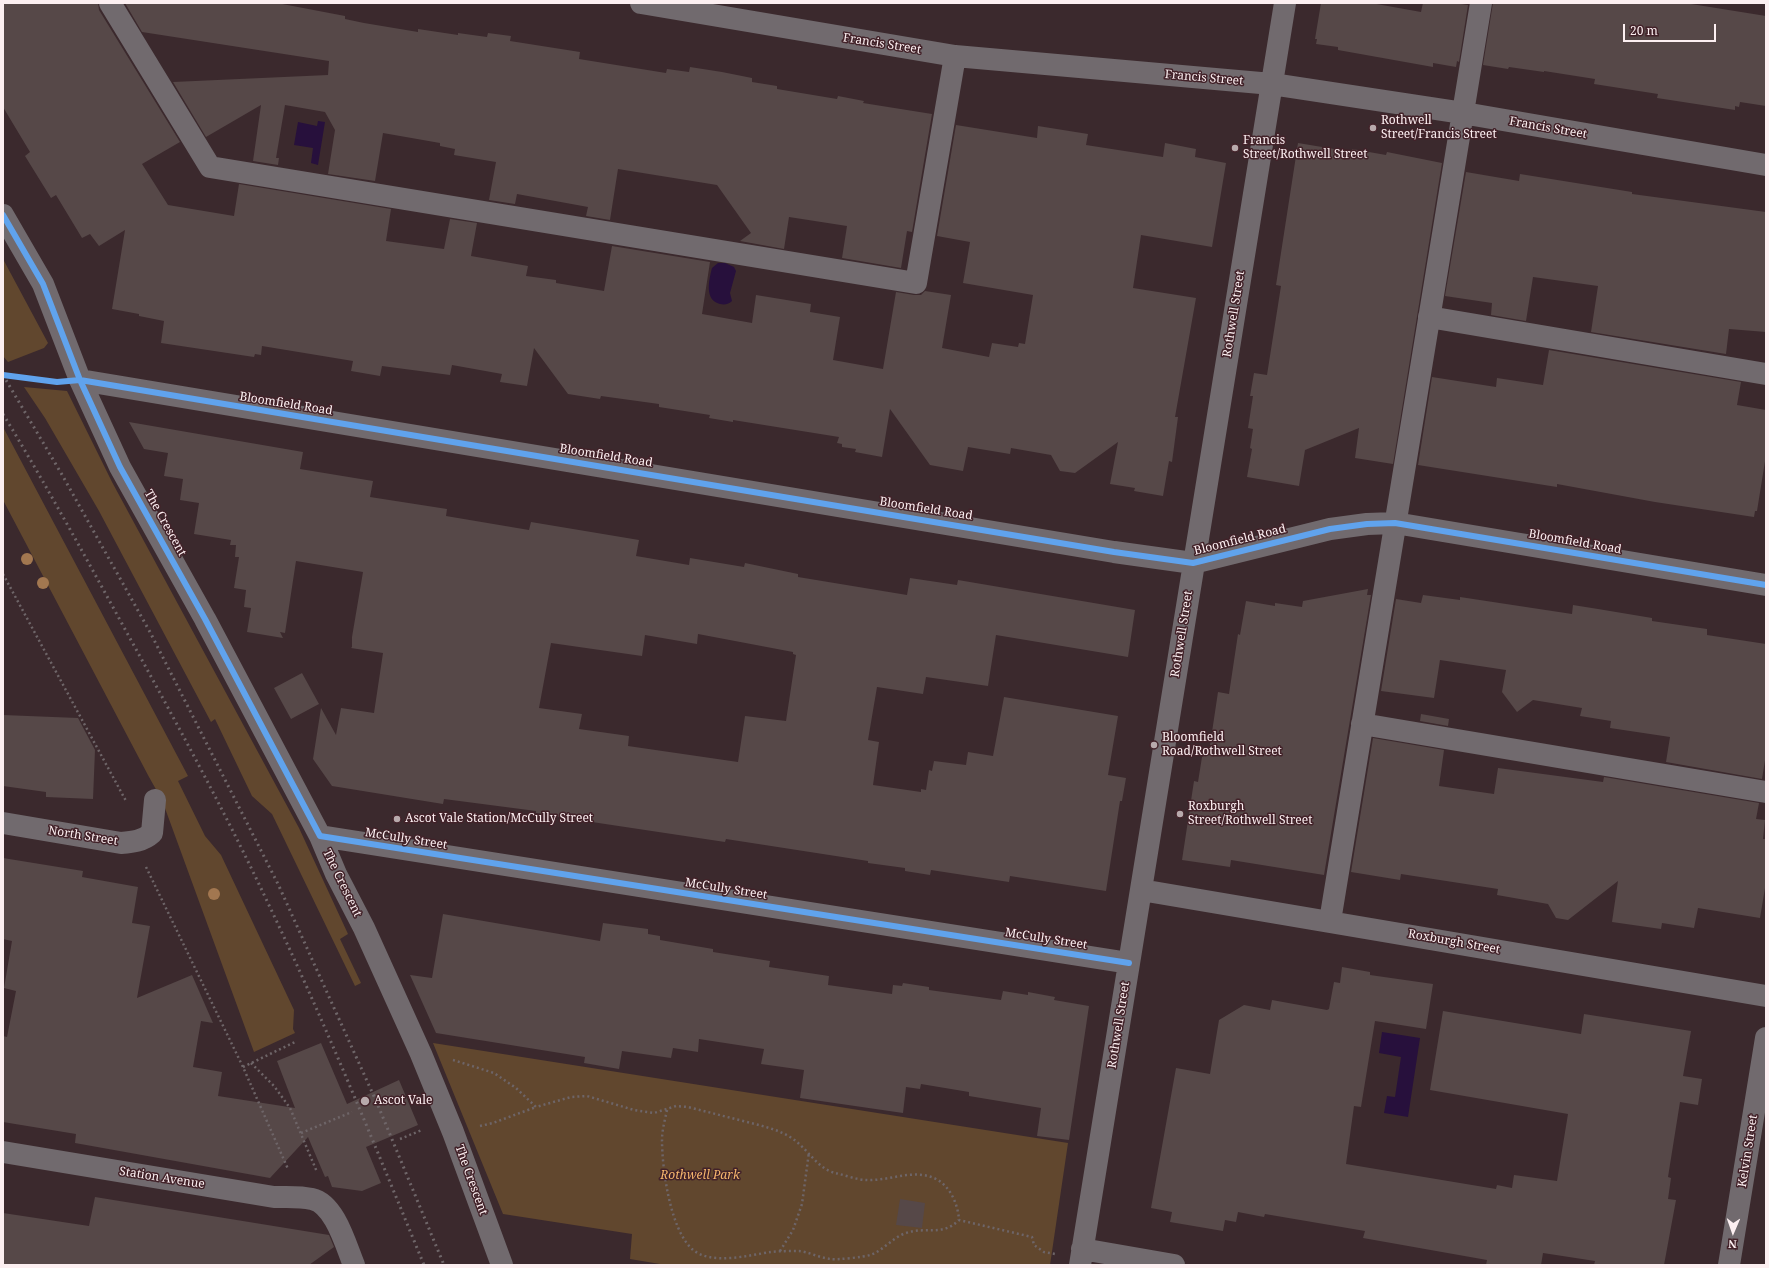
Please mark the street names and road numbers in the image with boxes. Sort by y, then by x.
street label: Francis Street [842,31,922,57]
street label: Francis Street [1164,67,1244,89]
street label: Francis Street [1508,114,1588,142]
street label: Rothwell Street [1220,270,1248,358]
street label: Bloomfield Road [238,390,334,418]
street label: Bloomfield Road [558,442,654,470]
street label: The Crescent [141,487,189,559]
street label: Bloomfield Road [878,495,974,523]
street label: Bloomfield Road [1193,522,1287,558]
street label: Bloomfield Road [1527,527,1623,557]
street label: Rothwell Street [1168,590,1196,678]
street label: North Street [47,823,119,849]
street label: McCully Street [364,825,448,853]
street label: The Crescent [319,847,365,919]
street label: McCully Street [684,875,768,903]
street label: McCully Street [1004,925,1088,953]
street label: Roxburgh Street [1407,927,1501,957]
street label: Rothwell Street [1105,981,1133,1069]
street label: Kelvin Street [1735,1114,1761,1188]
street label: The Crescent [452,1143,490,1217]
street label: Station Avenue [118,1164,206,1192]

